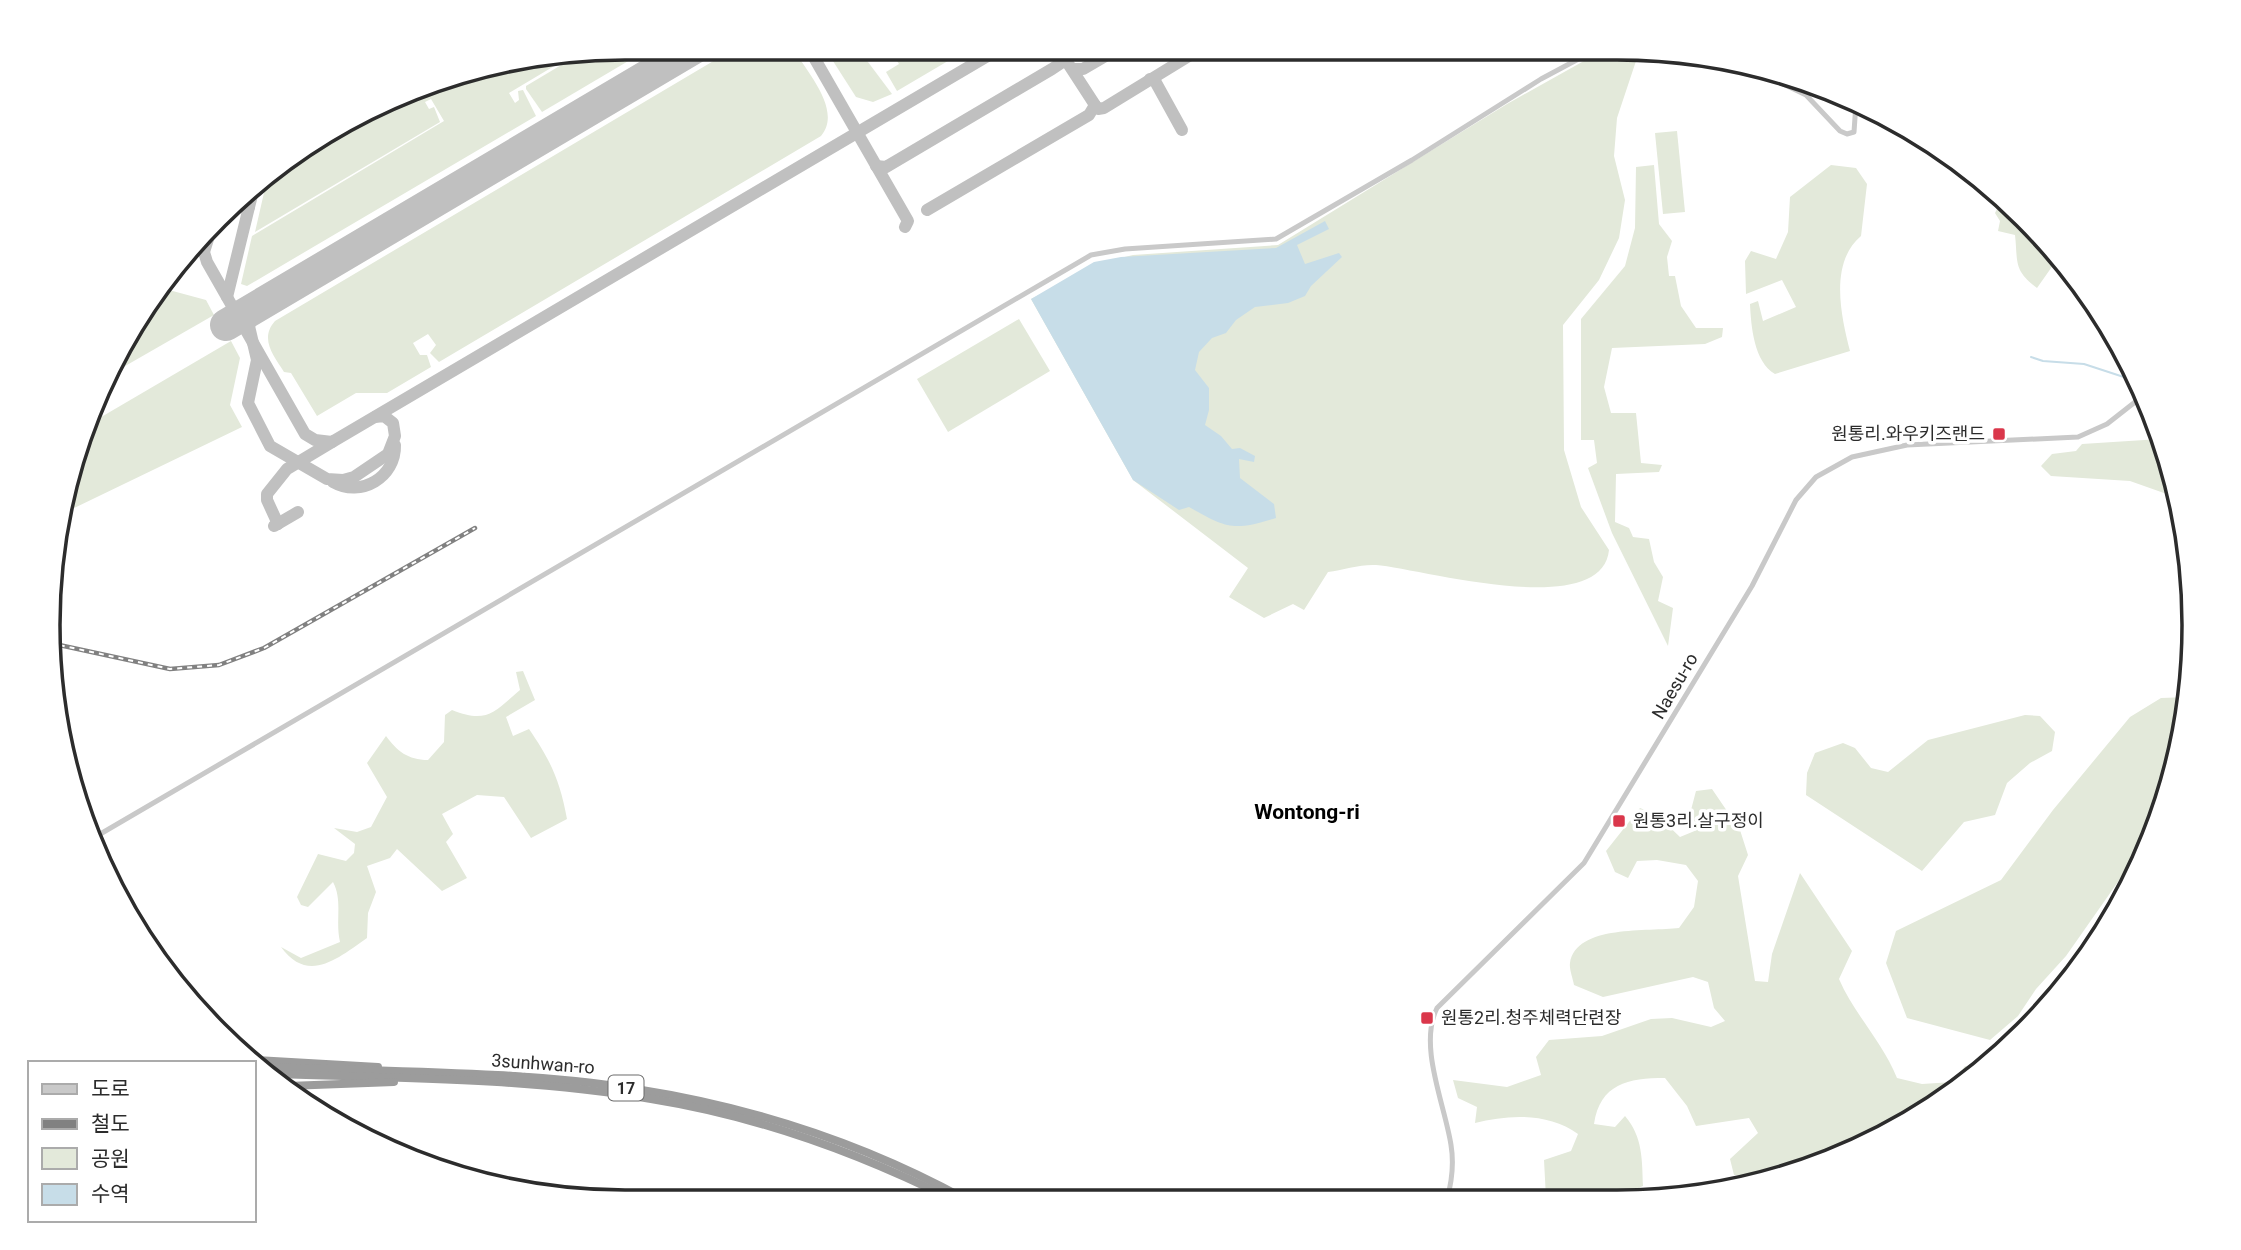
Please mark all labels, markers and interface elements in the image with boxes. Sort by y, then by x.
place label: 원통리.와우키즈랜드 [1831,423,1985,444]
marker: 원통리.와우키즈랜드 [1991,426,2007,442]
street label: Naesu-ro [1647,649,1702,722]
district label: Wontong-ri [1254,800,1360,824]
place label: 원통3리.살구정이 [1633,810,1764,831]
marker: 원통3리.살구정이 [1611,813,1627,829]
place label: 원통2리.청주체력단련장 [1441,1007,1621,1028]
marker: 원통2리.청주체력단련장 [1419,1010,1435,1026]
street label: 3sunhwan-ro [491,1049,595,1078]
legend [28,1061,256,1222]
road number: 17 [608,1076,644,1100]
text: 도로 [91,1077,130,1101]
text: 철도 [91,1112,130,1136]
text: 공원 [91,1147,130,1171]
text: 수역 [91,1182,130,1206]

